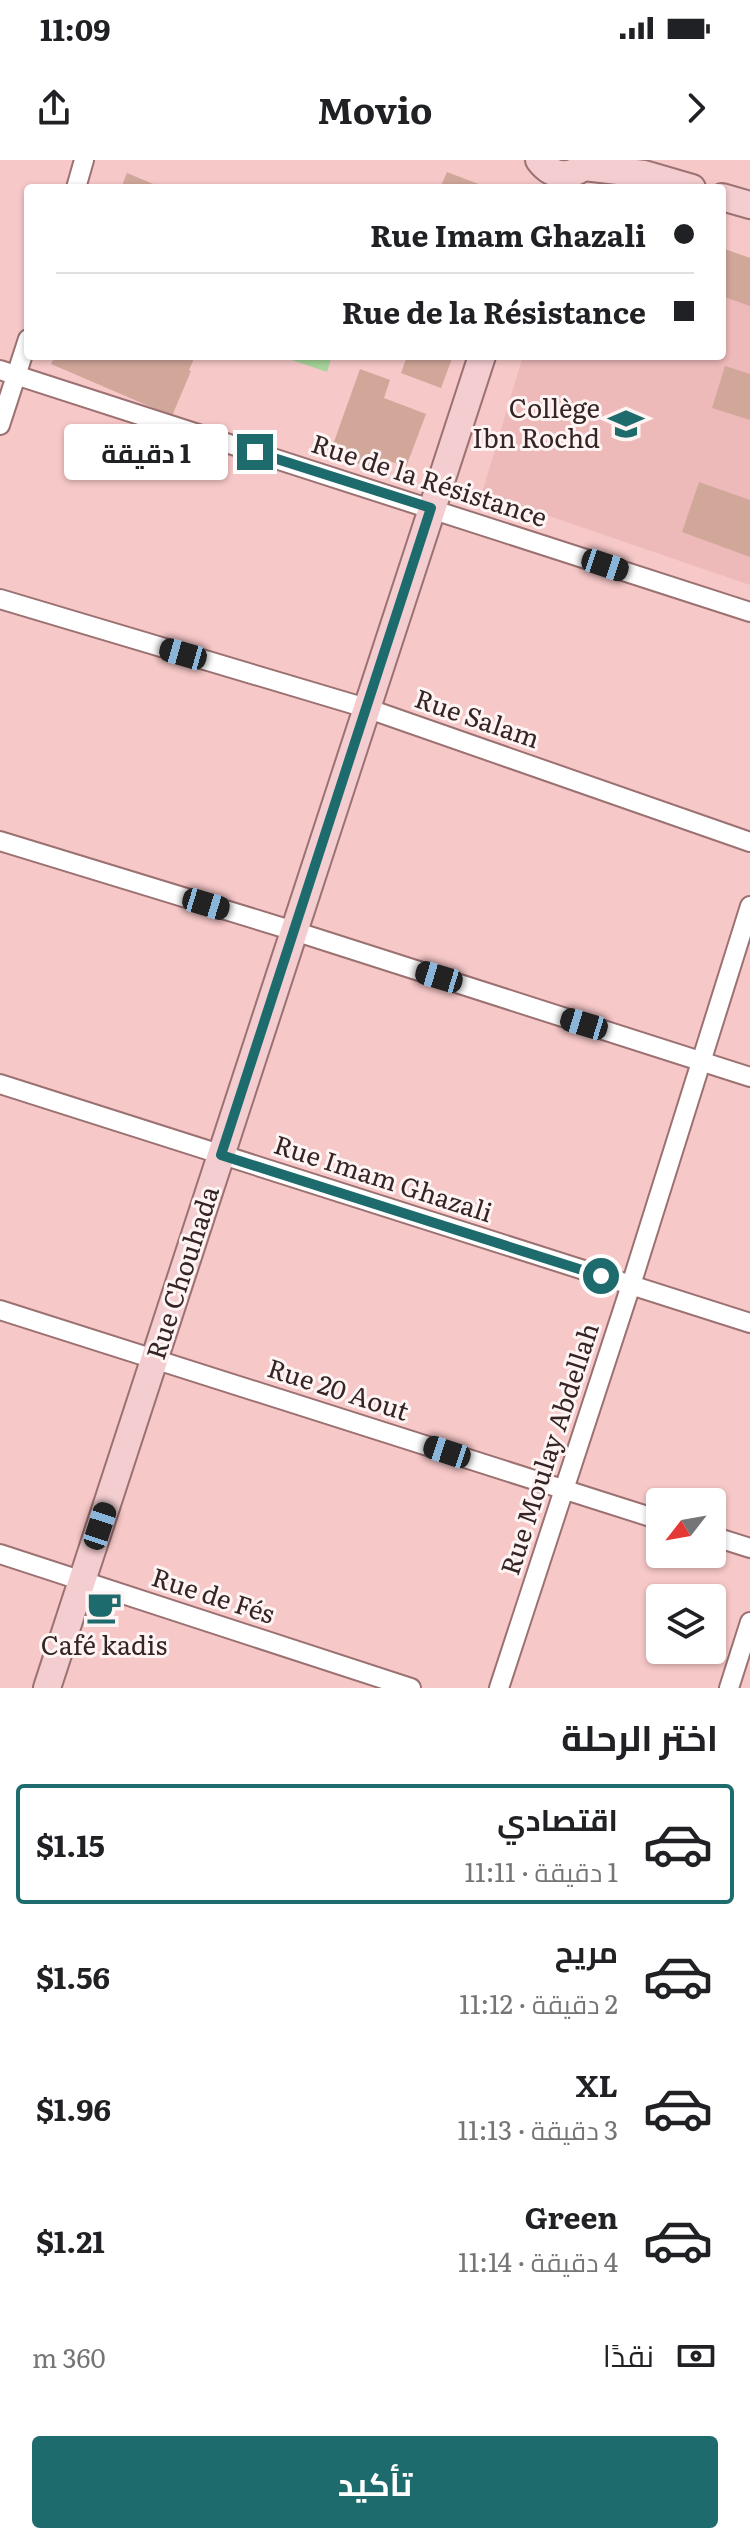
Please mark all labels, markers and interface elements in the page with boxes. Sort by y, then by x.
text: 11:09 [40,6,110,50]
text: Movio [318,82,432,135]
icon: share [32,86,76,130]
icon: forward [674,86,718,130]
text: Rue Imam Ghazali [370,212,646,256]
text: Rue de la Résistance [342,289,646,333]
place label: Collège Ibn Rochd [472,387,600,456]
school or university icon: Collège Ibn Rochd [607,405,645,443]
street label: Rue de la Résistance [307,422,553,535]
callout: 1 دقيقة [63,424,227,480]
text: 1 دقيقة [101,432,191,471]
route end [237,434,273,470]
car [578,546,632,584]
car [157,636,209,672]
street label: Rue Salam [410,677,546,756]
car [180,886,232,922]
car [413,959,465,995]
car [558,1006,610,1042]
street label: Rue Imam Ghazali [269,1123,498,1230]
street label: Rue Chouhada [134,1180,227,1364]
route start [583,1258,619,1294]
street label: Rue Moulay Abdellah [488,1317,607,1579]
street label: Rue 20 Aout [263,1346,415,1429]
car [420,1433,474,1471]
north arrow [646,1488,726,1568]
map controls [646,1488,726,1664]
car [81,1499,119,1553]
street label: Rue de Fés [147,1555,280,1632]
button: layers [646,1584,726,1664]
cafe icon: Café kadis [85,1588,123,1626]
place label: Café kadis [41,1624,167,1663]
text: اختر الرحلة [561,1709,718,1762]
text: اقتصادي [497,1796,618,1840]
icon: car [642,1808,714,1880]
text: $1.15 [36,1822,105,1866]
text: 1 دقيقة · 11:11 [465,1851,618,1890]
text: مريح [555,1928,618,1972]
icon: car [642,1940,714,2012]
text: $1.56 [36,1954,110,1998]
text: 2 دقيقة · 11:12 [459,1983,618,2022]
text: XL [576,2062,618,2106]
icon: car [642,2072,714,2144]
text: $1.96 [36,2086,111,2130]
text: 3 دقيقة · 11:13 [458,2109,618,2148]
text: Green [525,2194,618,2238]
icon: car [642,2204,714,2276]
text: $1.21 [36,2218,105,2262]
text: 4 دقيقة · 11:14 [458,2241,618,2280]
text: نقدًا [603,2332,654,2376]
icon: cash [674,2334,718,2378]
text: 360 m [32,2337,106,2376]
button: تأكيد [32,2436,718,2528]

